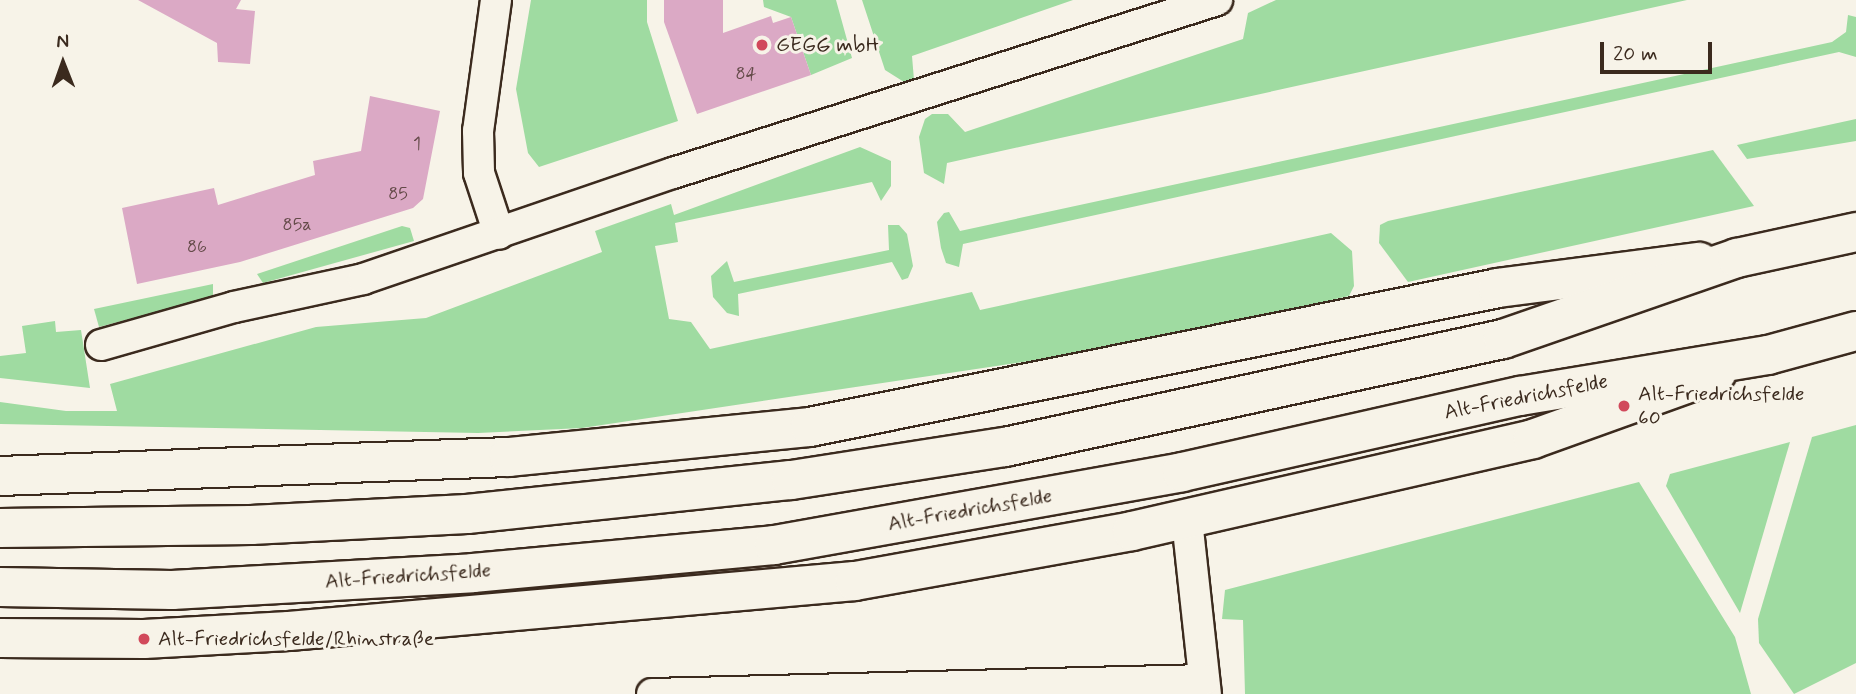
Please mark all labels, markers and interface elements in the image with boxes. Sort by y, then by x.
north arrow [28,28,98,98]
scale bar [1604,28,1716,72]
text: N [56,29,69,54]
place label: GEGG mbH [776,32,879,58]
marker: GEGG mbH [754,37,770,53]
text: 20 m [1613,40,1658,68]
house number: 84 [735,63,757,85]
house number: 1 [413,133,421,155]
house number: 85 [388,183,408,205]
house number: 85a [283,214,311,236]
house number: 86 [187,236,207,258]
street label: Alt-Friedrichsfelde [1442,369,1610,425]
place label: Alt-Friedrichsfelde 60 [1638,381,1805,431]
marker: Alt-Friedrichsfelde 60 [1616,398,1632,414]
street label: Alt-Friedrichsfelde [886,483,1054,537]
street label: Alt-Friedrichsfelde [324,558,492,594]
place label: Alt-Friedrichsfelde/Rhinstraße [158,626,434,652]
marker: Alt-Friedrichsfelde/Rhinstraße [136,631,152,647]

